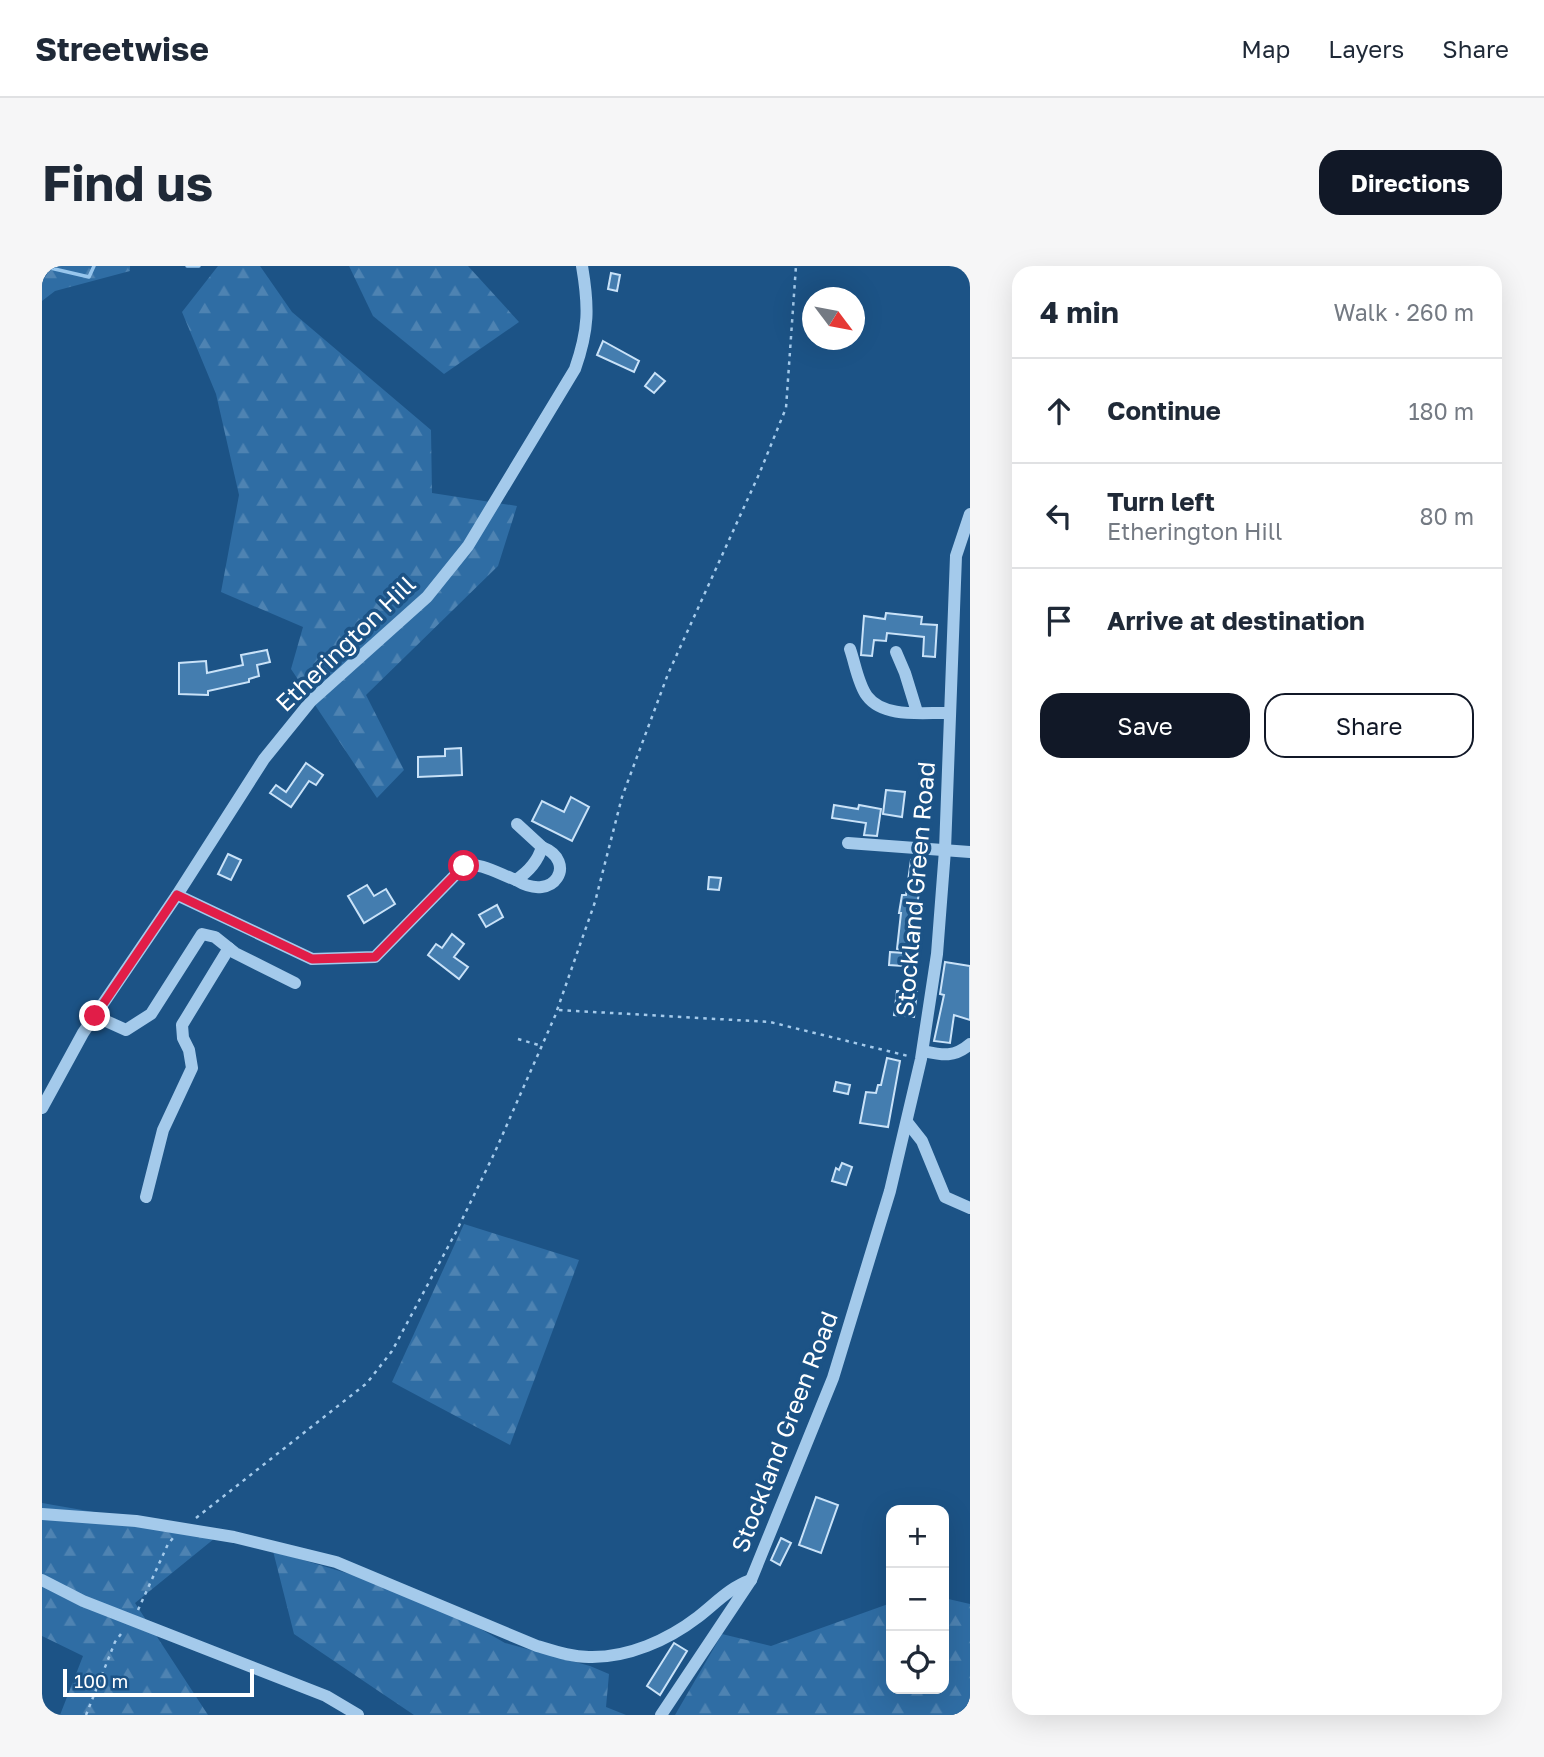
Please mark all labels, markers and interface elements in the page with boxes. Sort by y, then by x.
text: Streetwise [35,29,209,68]
text: Map [1241,34,1290,63]
text: Layers [1328,34,1404,63]
text: Share [1442,34,1509,63]
button: Directions [1319,150,1502,215]
text: Find us [42,153,213,212]
north arrow [802,287,865,350]
text: 4 min [1040,294,1119,330]
text: Walk · 260 m [1333,298,1474,326]
icon: ahead [1040,392,1078,430]
text: Continue [1107,395,1221,426]
text: 180 m [1408,397,1474,425]
text: Turn left [1107,486,1215,517]
icon: left [1040,497,1078,535]
text: 80 m [1420,502,1474,530]
text: Etherington Hill [1107,517,1282,545]
street label: Etherington Hill [269,569,421,717]
icon: arrive [1040,602,1078,640]
text: Arrive at destination [1107,605,1365,636]
button: Save [1040,693,1250,758]
button: Share [1264,693,1474,758]
street label: Stockland Green Road [889,760,940,1018]
route start [448,850,479,881]
route end [79,1000,110,1031]
street label: Stockland Green Road [724,1307,843,1556]
map controls [886,1505,949,1694]
button: + [886,1505,949,1568]
button: − [886,1568,949,1631]
button: locate [886,1631,949,1694]
scale bar [63,1666,254,1698]
text: 100 m [74,1669,128,1692]

